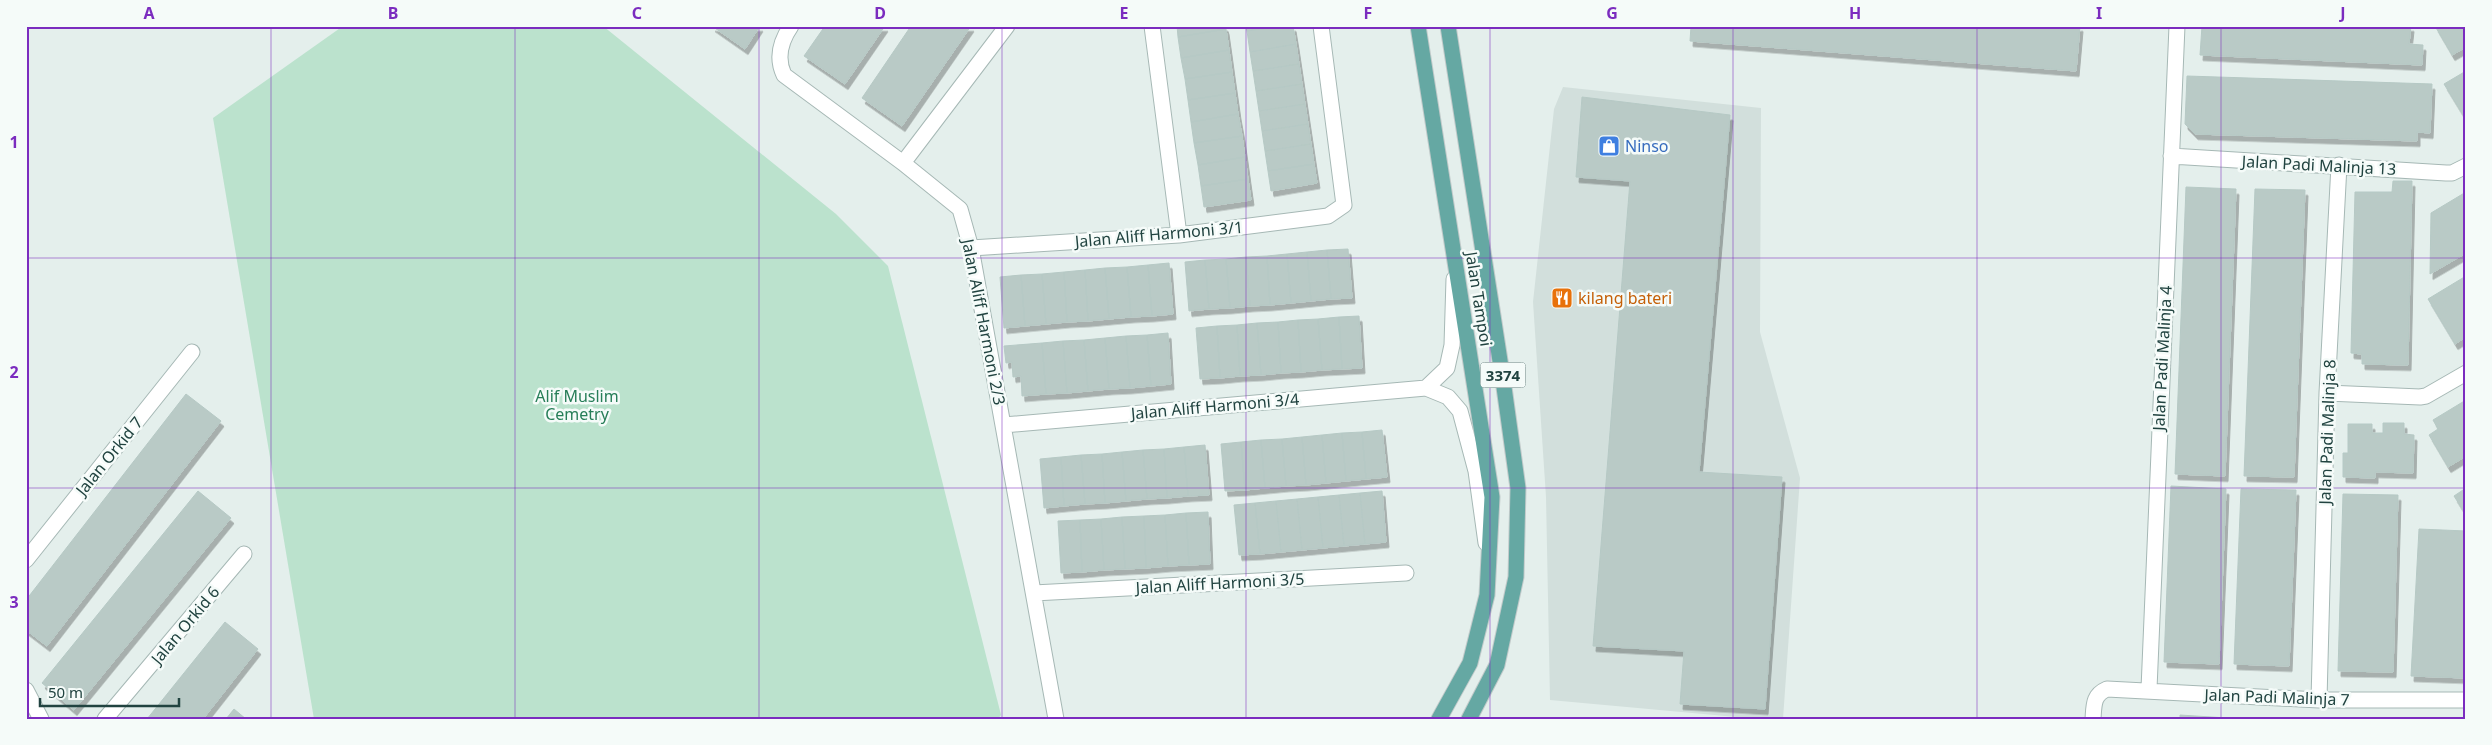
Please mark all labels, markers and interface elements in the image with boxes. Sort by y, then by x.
text: A [143,2,155,24]
text: B [388,2,398,24]
text: C [632,2,642,24]
text: D [874,2,886,24]
text: E [1120,2,1129,24]
text: F [1364,2,1372,24]
text: G [1606,2,1618,24]
text: H [1849,2,1861,24]
text: I [2096,2,2102,24]
text: J [2338,2,2346,24]
text: 1 [9,131,19,153]
shop icon: Ninso [1597,134,1621,158]
place label: Ninso [1625,135,1669,157]
street label: Jalan Padi Malinja 13 [2239,150,2397,180]
street label: Jalan Aliff Harmoni 3/1 [1072,216,1244,252]
street label: Jalan Aliff Harmoni 2/3 [957,235,1011,407]
street label: Jalan Tampoi [1460,248,1497,348]
street label: Jalan Padi Malinja 4 [2147,285,2177,433]
restaurant icon: kilang bateri [1550,286,1574,310]
place label: kilang bateri [1578,287,1672,309]
street label: Jalan Padi Malinja 8 [2313,359,2341,507]
text: 2 [9,361,19,383]
road number: 3374 [1480,362,1526,388]
park label: Alif Muslim Cemetry [535,385,619,425]
street label: Jalan Aliff Harmoni 3/4 [1128,388,1300,424]
street label: Jalan Orkid 7 [69,412,148,502]
street label: Jalan Aliff Harmoni 3/5 [1133,568,1305,599]
street label: Jalan Orkid 6 [145,581,224,670]
text: 3 [9,591,19,613]
scale bar [40,675,179,707]
text: 50 m [48,682,83,702]
street label: Jalan Padi Malinja 7 [2202,683,2350,711]

